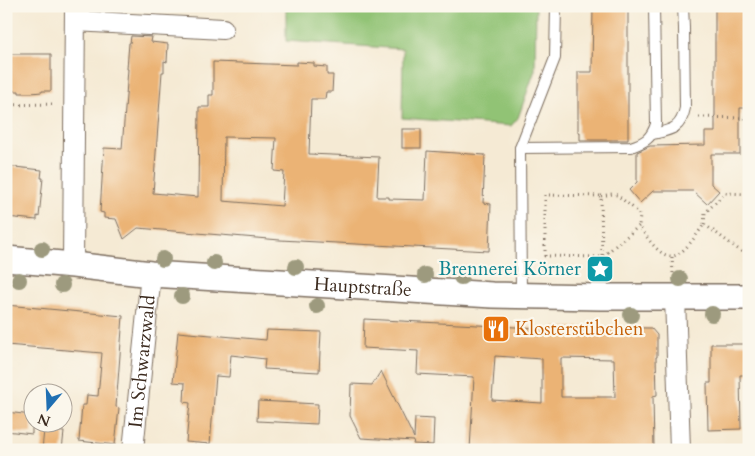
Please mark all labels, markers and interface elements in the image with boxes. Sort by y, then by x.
place icon: Brennerei Körner [585,254,615,284]
place label: Brennerei Körner [439,256,581,282]
street label: Hauptstraße [313,271,413,303]
street label: Im Schwarzwald [122,294,162,429]
restaurant icon: Klosterstübchen [481,314,511,344]
place label: Klosterstübchen [515,316,644,342]
north arrow [22,384,72,434]
text: N [35,409,53,431]

